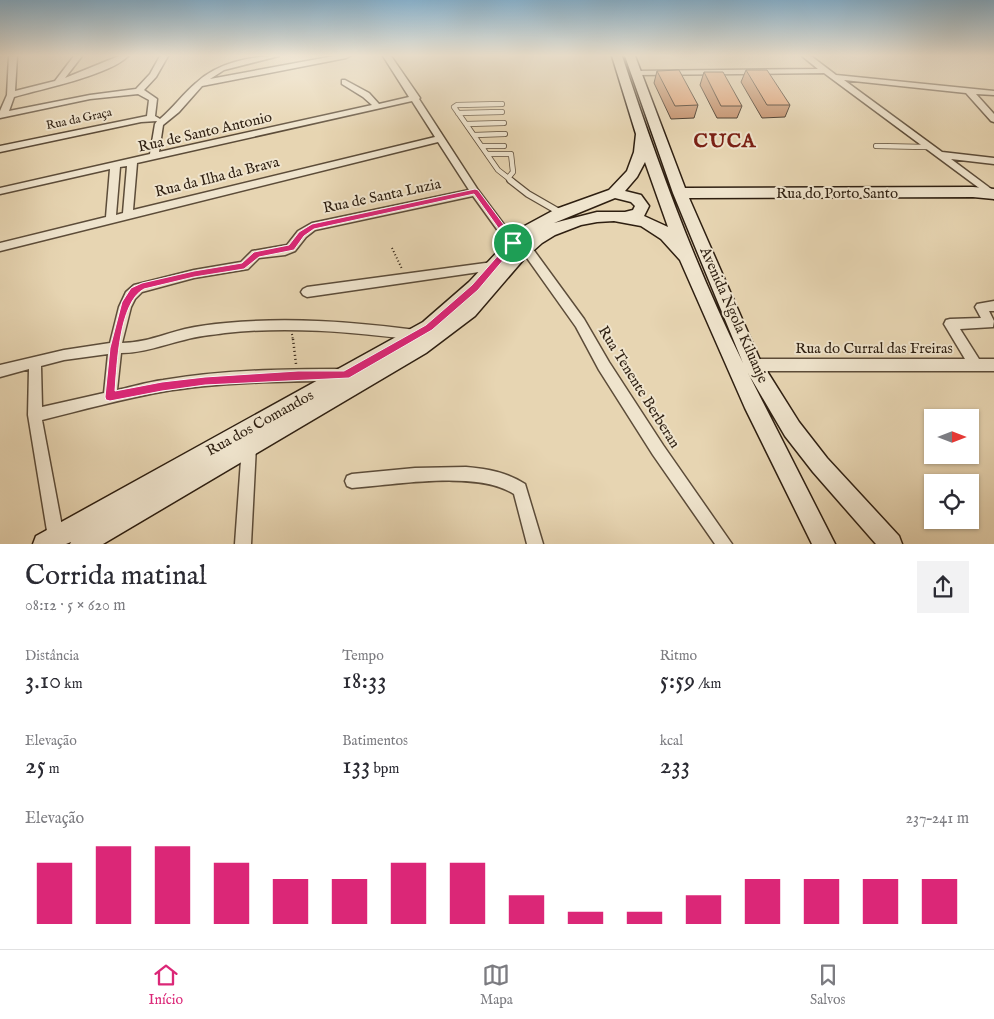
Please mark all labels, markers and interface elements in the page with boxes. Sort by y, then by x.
street label: Rua da Graça [45,105,114,133]
street label: Rua de Santo Antonio [136,107,274,157]
district label: CUCA [694,129,757,154]
street label: Rua da Ilha da Brava [153,152,282,202]
street label: Rua de Santa Luzia [321,174,443,218]
street label: Rua do Porto Santo [776,184,898,203]
pin [492,222,534,264]
icon: arrive [499,229,527,257]
street label: Avenida Ngola Kiluanje [695,243,773,386]
street label: Rua Tenente Berberan [594,322,684,452]
street label: Rua do Curral das Freiras [795,339,953,358]
street label: Rua dos Comandos [203,386,317,460]
north arrow [924,409,979,464]
map controls [924,409,979,529]
button: locate [924,474,979,529]
text: Corrida matinal [25,559,207,594]
button: share [917,561,969,613]
text: 08:12 · 5 × 620 m [25,596,126,616]
text: Distância [25,647,79,665]
text: Tempo [342,647,384,665]
text: Ritmo [660,647,697,665]
text: 3.10 [25,665,61,697]
text: 18:33 [342,665,387,697]
text: 5:59 [660,665,695,697]
text: km [61,675,83,693]
text: /km [695,675,721,693]
text: Elevação [25,732,77,750]
text: Batimentos [342,732,408,750]
text: kcal [660,732,683,750]
text: 25 [25,750,46,782]
text: 133 [342,750,370,782]
text: 233 [660,750,690,782]
text: m [46,760,60,778]
text: bpm [370,760,399,778]
text: Elevação [25,809,84,829]
text: 237–241 m [906,809,969,829]
tab: Início [149,961,183,1009]
tab: Mapa [480,961,513,1009]
tab: Salvos [810,961,845,1009]

